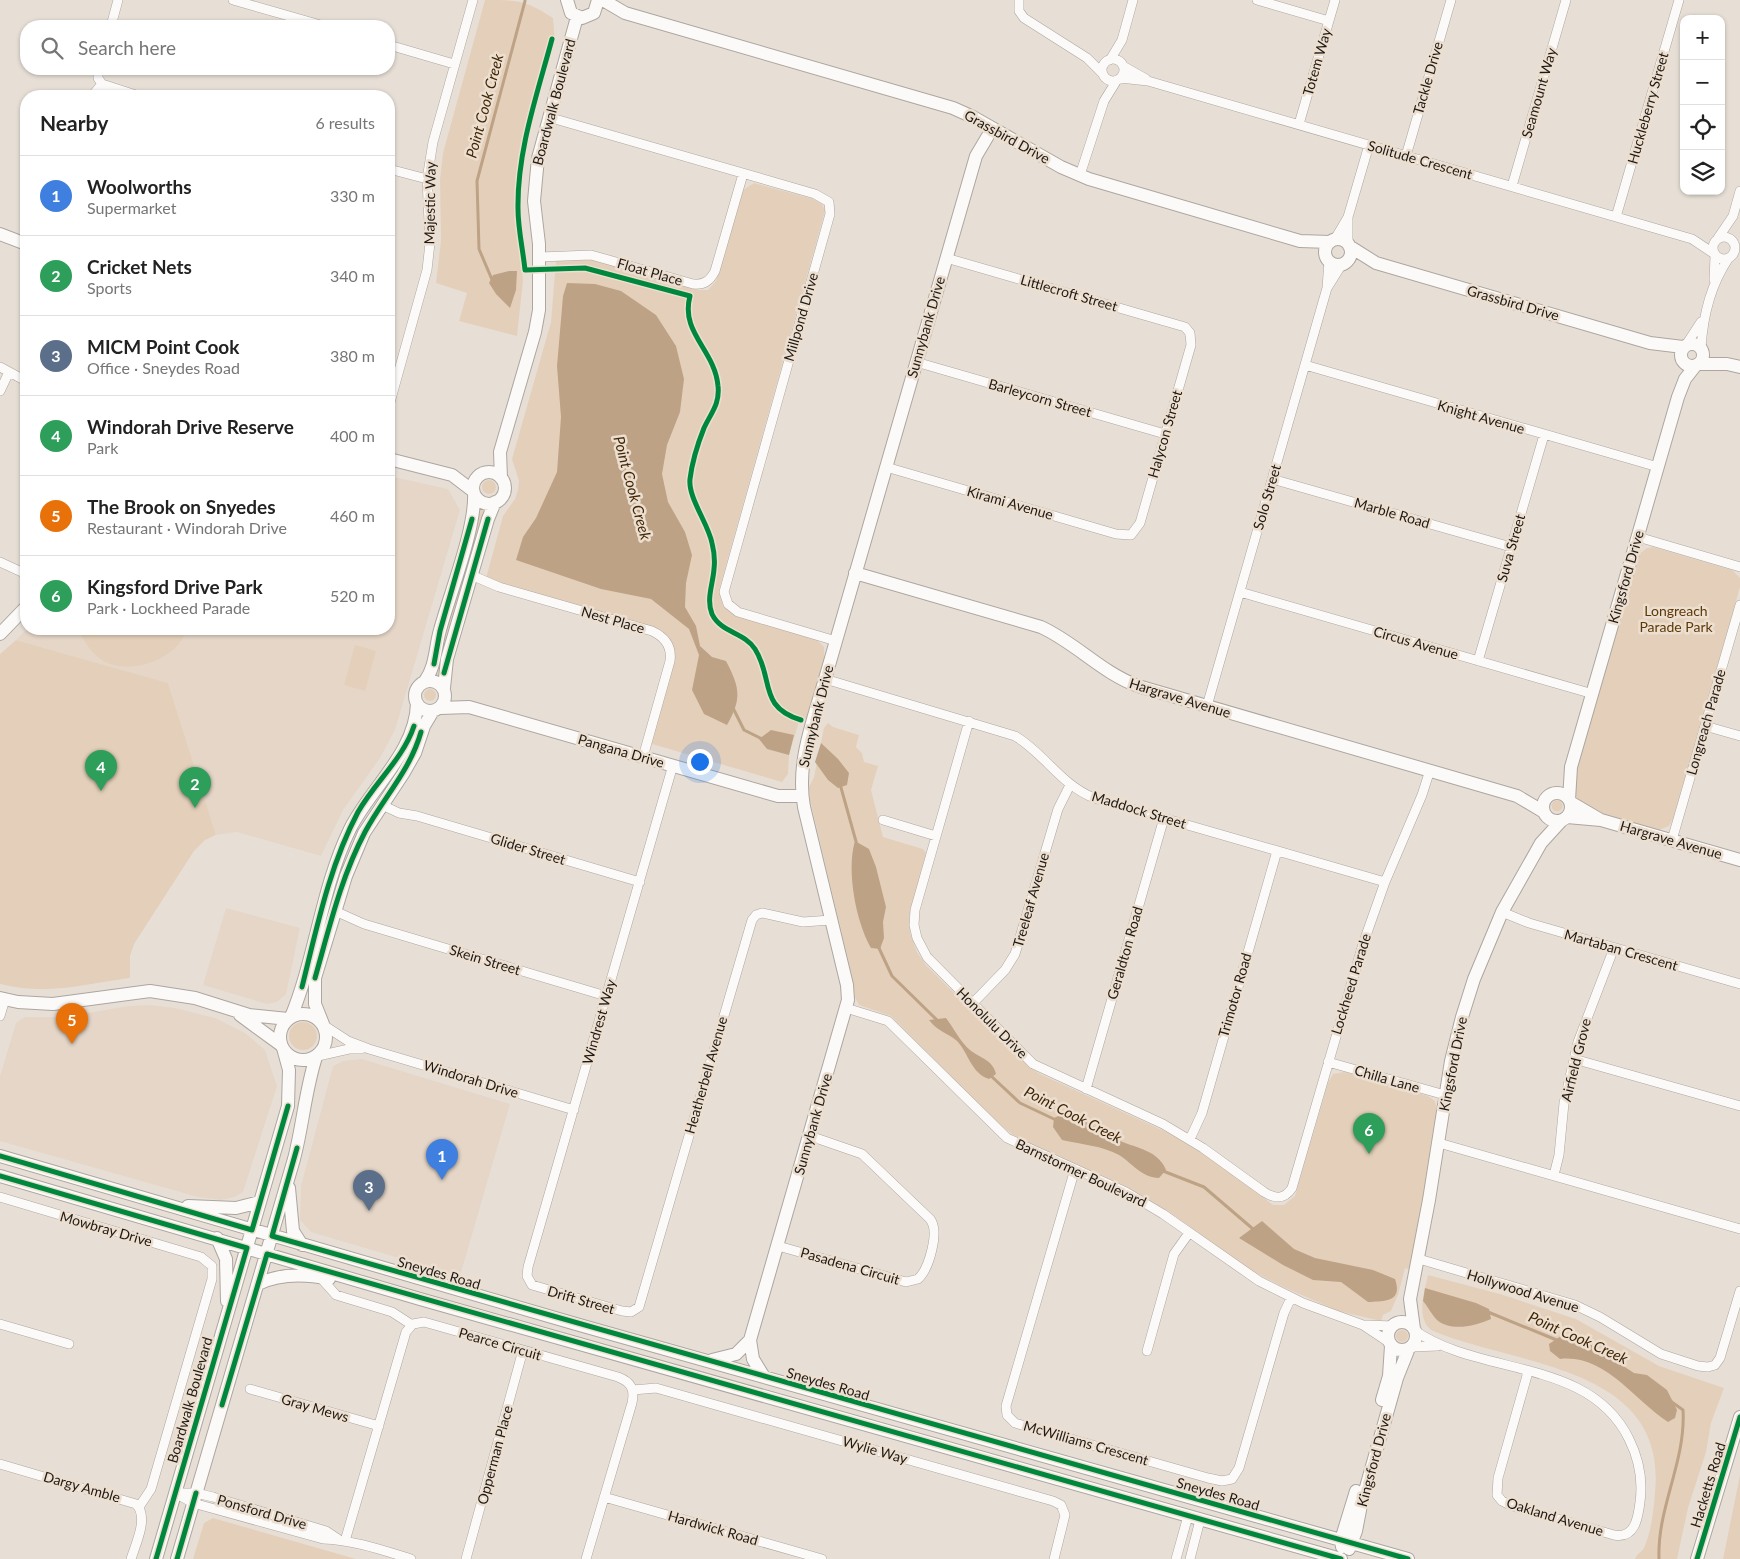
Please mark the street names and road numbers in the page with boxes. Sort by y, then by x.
street label: Totem Way [1299,25,1334,98]
street label: Boardwalk Boulevard [528,37,579,167]
street label: Tackle Drive [1409,39,1446,116]
street label: Seamount Way [1518,45,1560,140]
street label: Huckleberry Street [1623,50,1672,166]
street label: Grassbird Drive [962,106,1053,167]
street label: Solitude Crescent [1366,136,1474,183]
street label: Majestic Way [420,161,439,245]
street label: Float Place [616,254,685,289]
street label: Millpond Drive [780,271,821,363]
street label: Littlecroft Street [1019,271,1120,314]
street label: Sunnybank Drive [903,274,948,379]
street label: Grassbird Drive [1465,281,1561,324]
street label: Barleycorn Street [987,375,1094,420]
street label: Halycon Street [1144,388,1185,480]
street label: Knight Avenue [1436,396,1527,437]
street label: Solo Street [1249,462,1284,531]
street label: Kirami Avenue [965,482,1055,523]
street label: Marble Road [1352,494,1432,531]
street label: Suva Street [1493,512,1528,584]
street label: Kingsford Drive [1604,528,1647,625]
street label: Nest Place [580,602,647,637]
street label: Circus Avenue [1372,622,1461,663]
street label: Sunnybank Drive [795,663,836,769]
street label: Longreach Parade [1682,667,1729,777]
street label: Hargrave Avenue [1127,674,1233,721]
street label: Pangana Drive [576,730,666,771]
street label: Maddock Street [1090,787,1188,832]
street label: Hargrave Avenue [1618,817,1724,862]
street label: Glider Street [489,829,568,868]
street label: Treeleaf Avenue [1009,850,1052,949]
street label: Geraldton Road [1103,904,1146,1001]
street label: Martaban Crescent [1562,925,1680,974]
street label: Lockheed Parade [1327,931,1374,1036]
street label: Skein Street [448,941,523,978]
street label: Trimotor Road [1214,951,1255,1039]
street label: Windrest Way [578,977,619,1066]
street label: Honolulu Drive [953,984,1031,1062]
street label: Heatherbell Avenue [681,1014,730,1136]
street label: Kingsford Drive [1435,1015,1470,1113]
street label: Airfield Grove [1557,1017,1594,1103]
street label: Windorah Drive [422,1056,521,1101]
street label: Chilla Lane [1353,1061,1422,1096]
street label: Sunnybank Drive [790,1071,835,1176]
street label: Barnstormer Boulevard [1013,1135,1149,1210]
street label: Mowbray Drive [58,1207,154,1250]
street label: Pasadena Circuit [799,1243,902,1288]
street label: Sneydes Road [396,1253,483,1292]
street label: Hollywood Avenue [1465,1265,1581,1316]
street label: Drift Street [546,1282,617,1317]
street label: Pearce Circuit [457,1324,543,1363]
street label: Boardwalk Boulevard [163,1335,216,1465]
street label: Sneydes Road [785,1364,872,1403]
street label: Gray Mews [279,1390,351,1425]
street label: Opperman Place [473,1404,516,1506]
street label: Kingsford Drive [1353,1411,1394,1508]
street label: McWilliams Crescent [1022,1417,1151,1468]
street label: Wylie Way [841,1432,910,1467]
street label: Hacketts Road [1686,1440,1729,1530]
street label: Dargy Amble [42,1467,123,1506]
street label: Sneydes Road [1175,1474,1262,1513]
street label: Ponsford Drive [216,1491,309,1532]
street label: Oakland Avenue [1505,1494,1606,1539]
street label: Hardwick Road [666,1507,760,1548]

